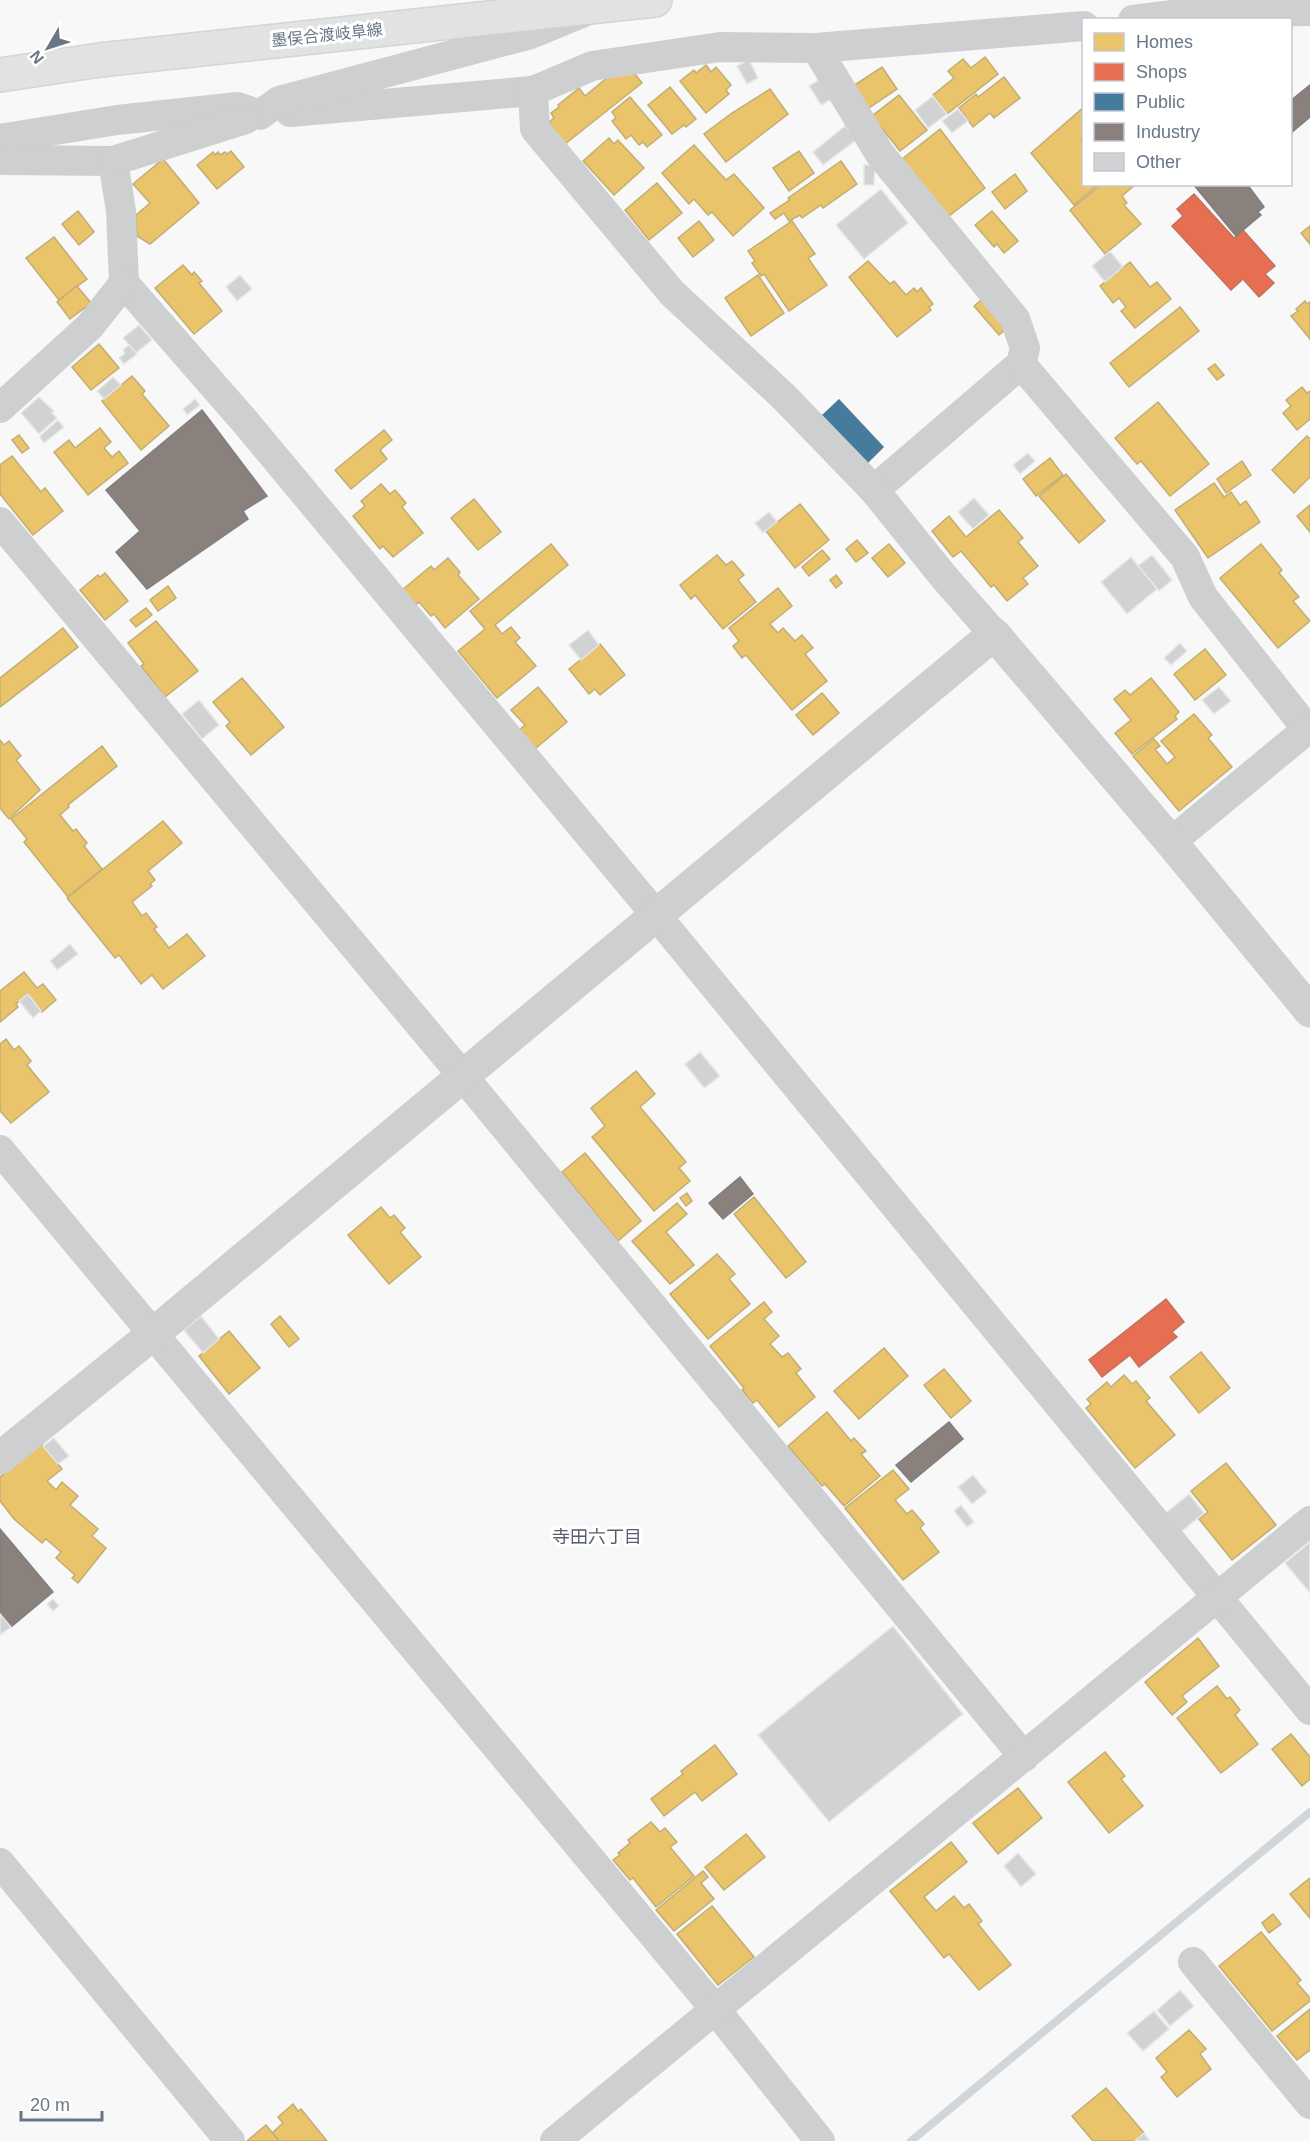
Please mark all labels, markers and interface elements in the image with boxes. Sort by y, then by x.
north arrow [18,18,78,78]
legend [1082,18,1292,186]
street label: 墨俣合渡岐阜線 [270,21,384,49]
text: Homes [1136,32,1193,52]
text: N [26,47,47,67]
text: Shops [1136,62,1187,82]
text: Public [1136,92,1185,112]
text: Industry [1136,122,1200,142]
text: Other [1136,152,1181,172]
district label: 寺田六丁目 [552,1527,642,1547]
scale bar [21,2084,102,2122]
text: 20 m [30,2095,70,2115]

